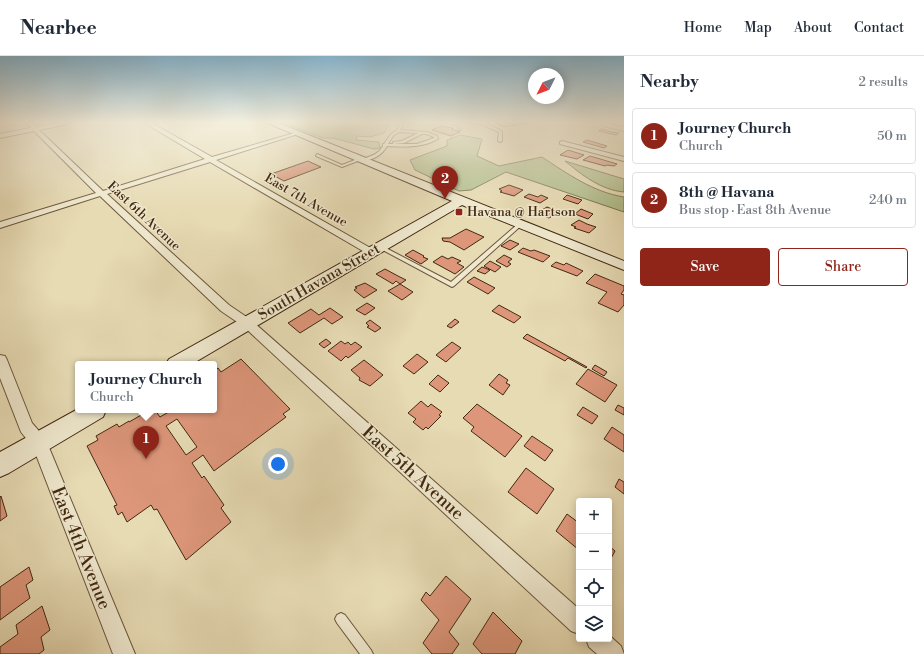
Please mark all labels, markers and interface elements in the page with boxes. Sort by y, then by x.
text: Nearbee [20,16,97,40]
text: Home [684,19,722,37]
text: Map [744,19,772,37]
text: About [794,19,832,37]
text: Contact [854,19,904,37]
north arrow [528,68,564,104]
text: Nearby [640,71,699,93]
text: 2 results [859,74,908,90]
text: Journey Church [679,119,791,138]
text: 1 [651,128,657,144]
text: 50 m [877,128,907,144]
text: Church [679,138,723,154]
pin: 2 [432,166,458,199]
street label: East 7th Avenue [262,170,351,230]
street label: East 6th Avenue [104,178,184,254]
text: 8th @ Havana [679,183,774,202]
text: 2 [650,192,658,208]
text: 240 m [869,192,907,208]
text: Bus stop · East 8th Avenue [679,202,831,218]
place label: Havana @ Hartson [467,204,576,220]
marker: Havana @ Hartson [454,207,464,217]
street label: South Havana Street [255,239,384,325]
button: Save [640,248,770,286]
button: Share [778,248,908,286]
popup [75,361,217,413]
text: Journey Church [90,370,202,389]
text: Church [90,389,134,405]
street label: East 5th Avenue [357,421,469,525]
pin: 1 [133,426,159,459]
your location [268,454,288,474]
street label: East 4th Avenue [46,483,116,613]
map controls [576,498,612,642]
button: + [576,498,612,534]
button: − [576,534,612,570]
button: locate [576,570,612,606]
button: layers [576,606,612,642]

